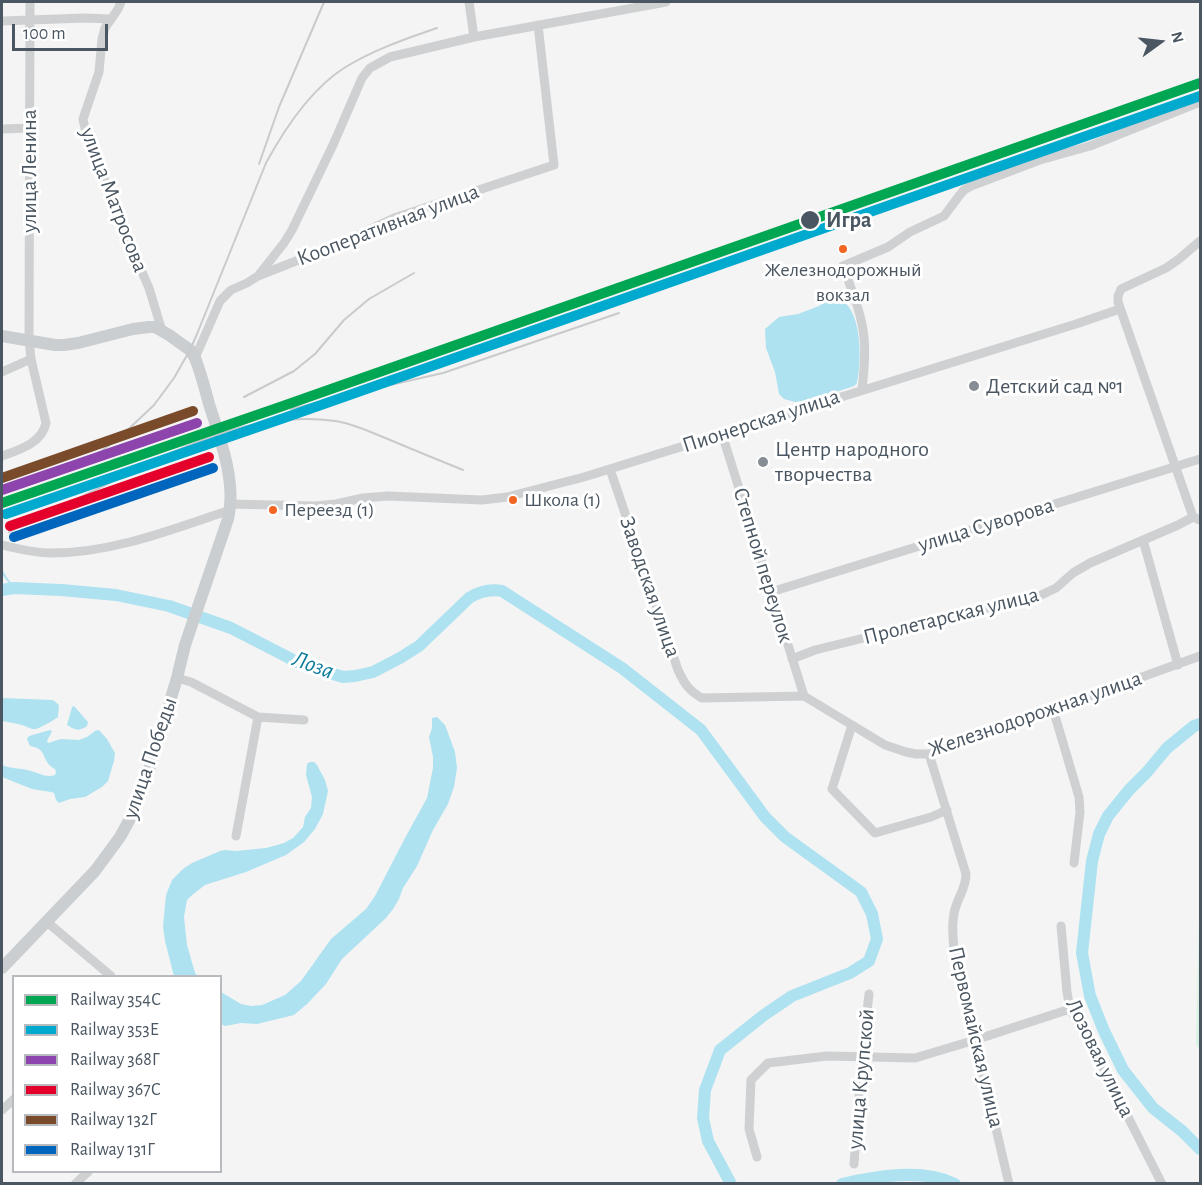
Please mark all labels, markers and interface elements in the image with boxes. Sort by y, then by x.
scale bar [15,12,111,50]
north arrow [1130,12,1190,72]
text: 100 m [23,25,66,43]
text: N [1168,30,1187,45]
street label: улица Ленина [16,109,42,233]
street label: улица Матросова [74,124,154,276]
street label: Кооперативная улица [293,178,483,272]
place label: Игра [826,207,871,233]
marker: Игра [799,209,821,231]
marker: Железнодорожный вокзал [837,243,849,255]
place label: Железнодорожный вокзал [764,258,922,305]
place label: Детский сад №1 [986,373,1124,399]
marker: Детский сад №1 [967,379,981,393]
street label: Пионерская улица [679,383,843,459]
place label: Центр народного творчества [775,436,929,488]
marker: Центр народного творчества [756,455,770,469]
street label: Степной переулок [727,484,799,646]
place label: Школа (1) [524,488,601,512]
street label: улица Суворова [915,492,1057,558]
marker: Школа (1) [507,494,519,506]
place label: Переезд (1) [284,498,375,522]
marker: Переезд (1) [267,504,279,516]
street label: Заводская улица [614,513,686,661]
street label: Пролетарская улица [860,581,1042,651]
water label: Лоза [288,644,338,686]
street label: Железнодорожная улица [925,665,1145,763]
street label: улица Победы [117,694,183,822]
street label: Первомайская улица [942,944,1010,1130]
legend [12,975,222,1173]
text: Railway 354С [70,991,161,1009]
street label: Лозовая улица [1060,994,1140,1122]
street label: улица Крупской [842,1008,880,1150]
text: Railway 353Е [70,1021,159,1039]
text: Railway 368Г [70,1051,160,1069]
text: Railway 367С [70,1081,161,1099]
text: Railway 132Г [70,1111,157,1129]
text: Railway 131Г [70,1141,155,1159]

